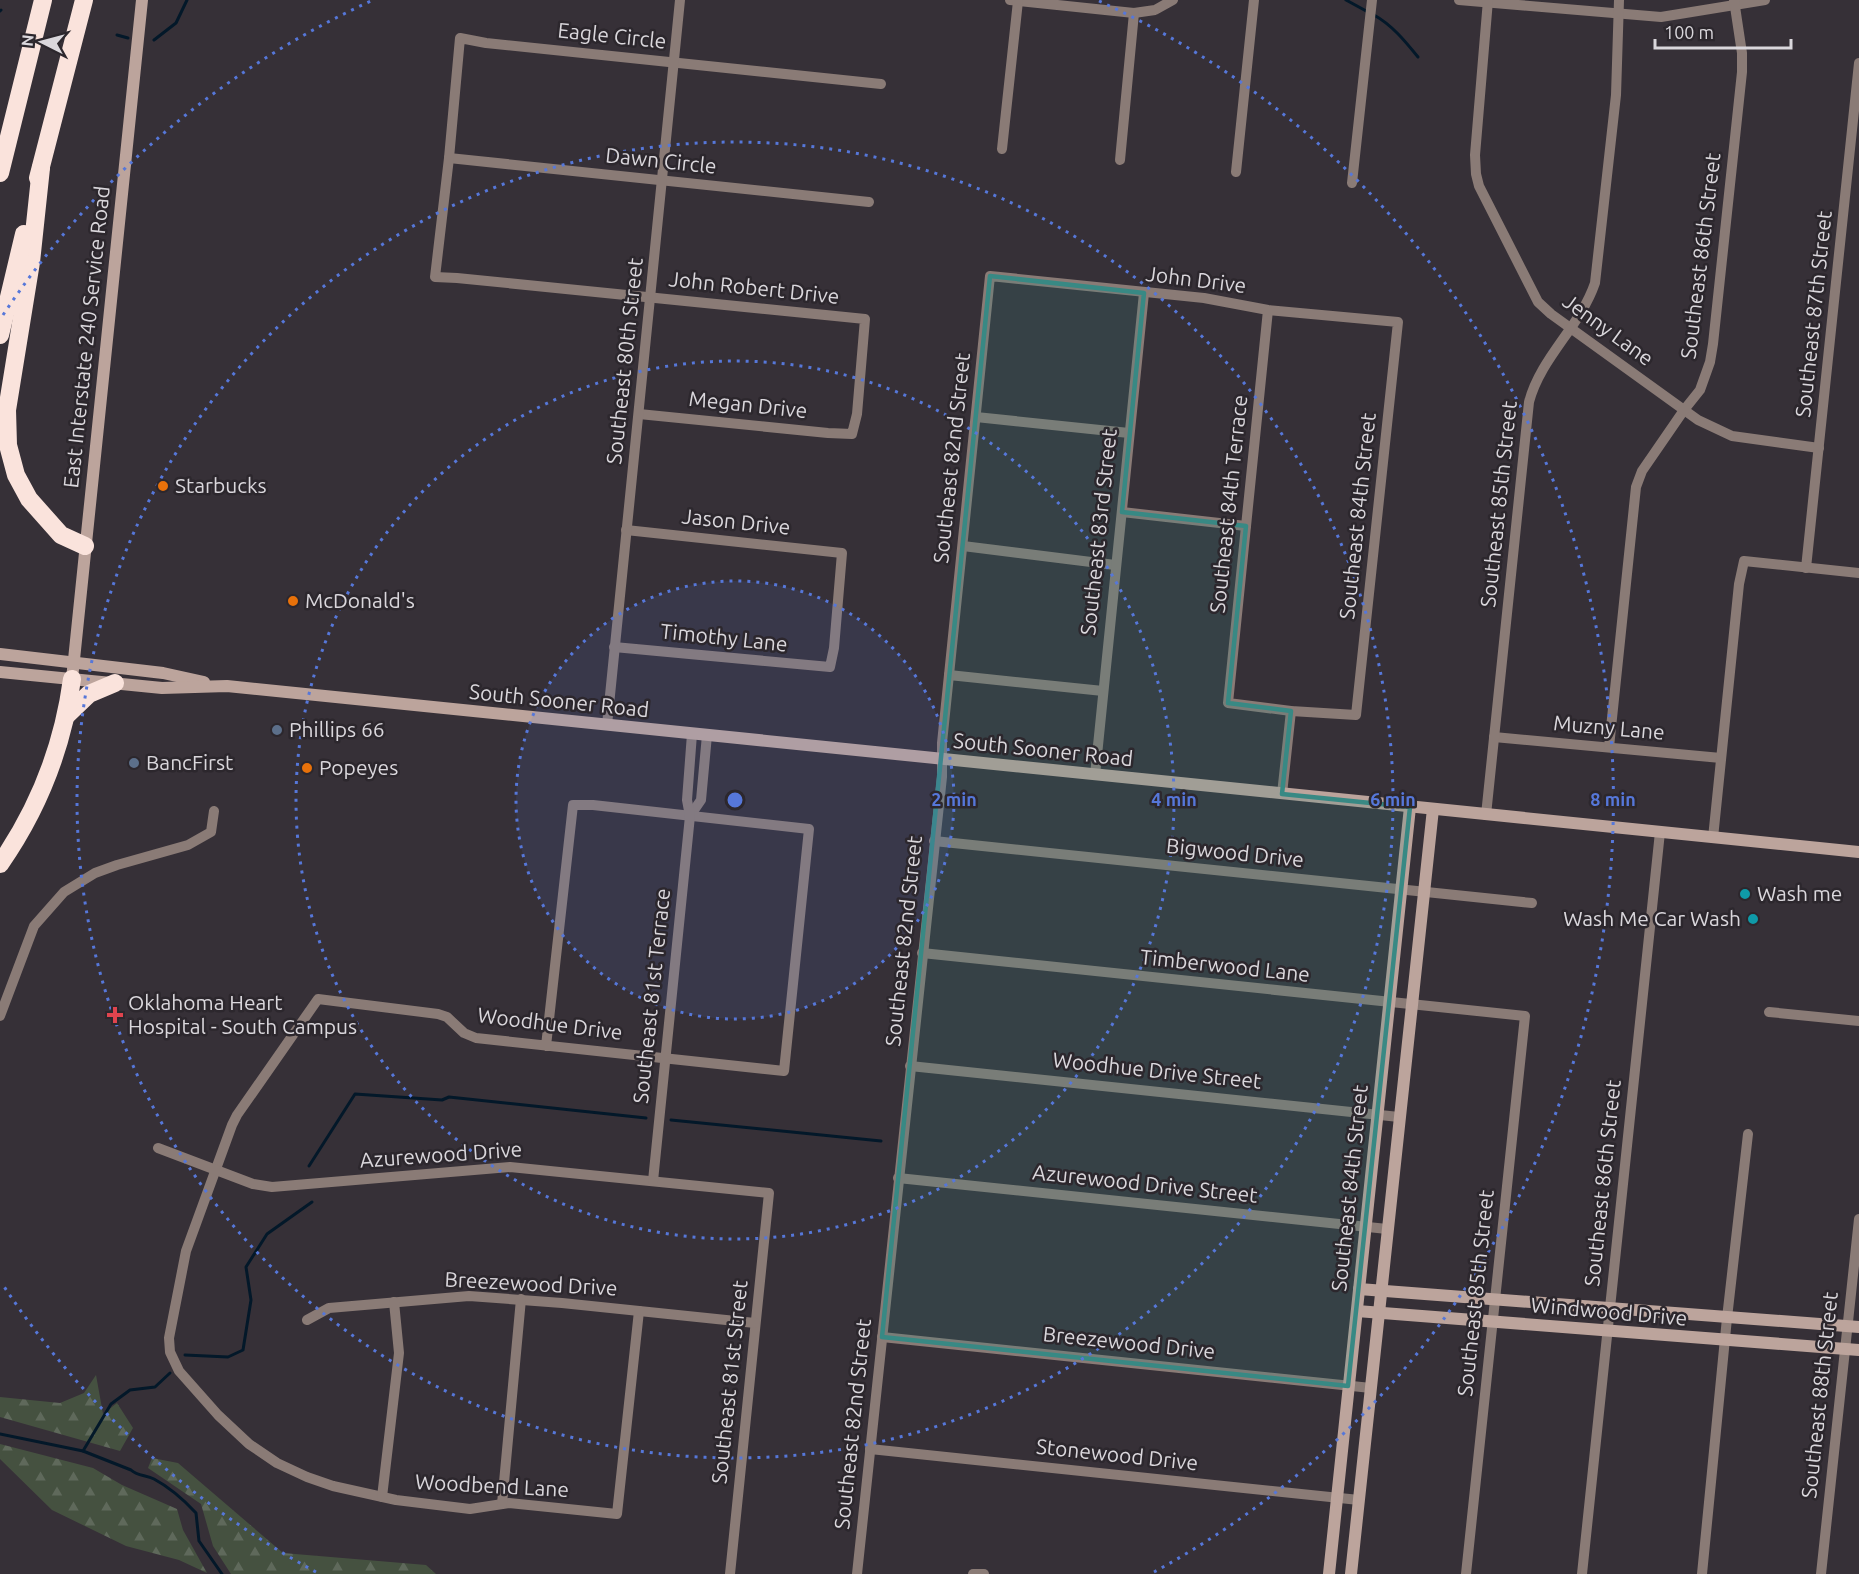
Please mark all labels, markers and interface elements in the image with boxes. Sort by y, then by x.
north arrow [12,12,72,72]
scale bar [1655,12,1792,50]
street label: Eagle Circle [556,17,668,53]
text: 100 m [1664,22,1714,42]
text: N [18,34,37,47]
street label: Dawn Circle [604,142,718,178]
street label: Southeast 86th Street [1675,151,1725,360]
street label: East Interstate 240 Service Road [58,185,114,489]
street label: Southeast 87th Street [1790,209,1836,418]
street label: Southeast 80th Street [601,256,647,465]
street label: John Drive [1145,261,1248,297]
street label: John Robert Drive [668,266,841,308]
street label: Jenny Lane [1559,288,1658,370]
street label: Southeast 82nd Street [928,351,974,564]
street label: Megan Drive [688,386,809,422]
street label: Southeast 84th Terrace [1205,394,1251,614]
street label: Southeast 85th Street [1475,399,1521,608]
street label: Southeast 84th Street [1334,411,1380,620]
street label: Southeast 83rd Street [1075,427,1121,636]
place label: Starbucks [175,473,267,497]
marker: Starbucks [156,479,170,493]
street label: Jason Drive [681,503,792,539]
place label: McDonald's [305,588,415,612]
marker: McDonald's [286,594,300,608]
street label: Timothy Lane [659,618,789,656]
street label: South Sooner Road [468,679,650,721]
street label: Muzny Lane [1552,710,1666,744]
place label: Phillips 66 [289,717,385,741]
marker: Phillips 66 [270,723,284,737]
street label: South Sooner Road [952,728,1134,770]
place label: BancFirst [146,750,233,774]
place label: Popeyes [319,755,398,779]
marker: BancFirst [127,756,141,770]
marker: Popeyes [300,761,314,775]
text: 2 min [931,789,977,809]
text: 4 min [1151,789,1197,809]
text: 6 min [1370,789,1416,809]
text: 8 min [1590,789,1636,809]
centre of rings [725,790,745,810]
street label: Bigwood Drive [1165,833,1305,871]
street label: Southeast 82nd Street [880,834,926,1047]
place label: Wash me [1757,881,1842,905]
street label: Southeast 81st Terrace [628,887,674,1105]
marker: Wash me [1738,887,1752,901]
place label: Wash Me Car Wash [1563,906,1741,930]
marker: Wash Me Car Wash [1746,912,1760,926]
street label: Timberwood Lane [1139,944,1311,986]
place label: Oklahoma Heart Hospital - South Campus [128,990,357,1038]
street label: Woodhue Drive [476,1002,624,1044]
marker: Oklahoma Heart Hospital - South Campus [106,1006,124,1024]
street label: Woodhue Drive Street [1052,1047,1263,1093]
street label: Southeast 86th Street [1579,1078,1625,1287]
street label: Southeast 84th Street [1326,1083,1372,1292]
street label: Azurewood Drive [359,1136,523,1172]
street label: Azurewood Drive Street [1031,1159,1259,1207]
street label: Southeast 85th Street [1452,1188,1498,1397]
street label: Breezewood Drive [444,1266,618,1300]
street label: Southeast 81st Street [706,1279,752,1485]
street label: Southeast 88th Street [1796,1290,1842,1499]
street label: Windwood Drive [1530,1292,1688,1330]
street label: Southeast 82nd Street [829,1317,875,1530]
street label: Breezewood Drive [1042,1321,1216,1363]
street label: Stonewood Drive [1035,1434,1199,1474]
street label: Woodbend Lane [415,1469,570,1501]

